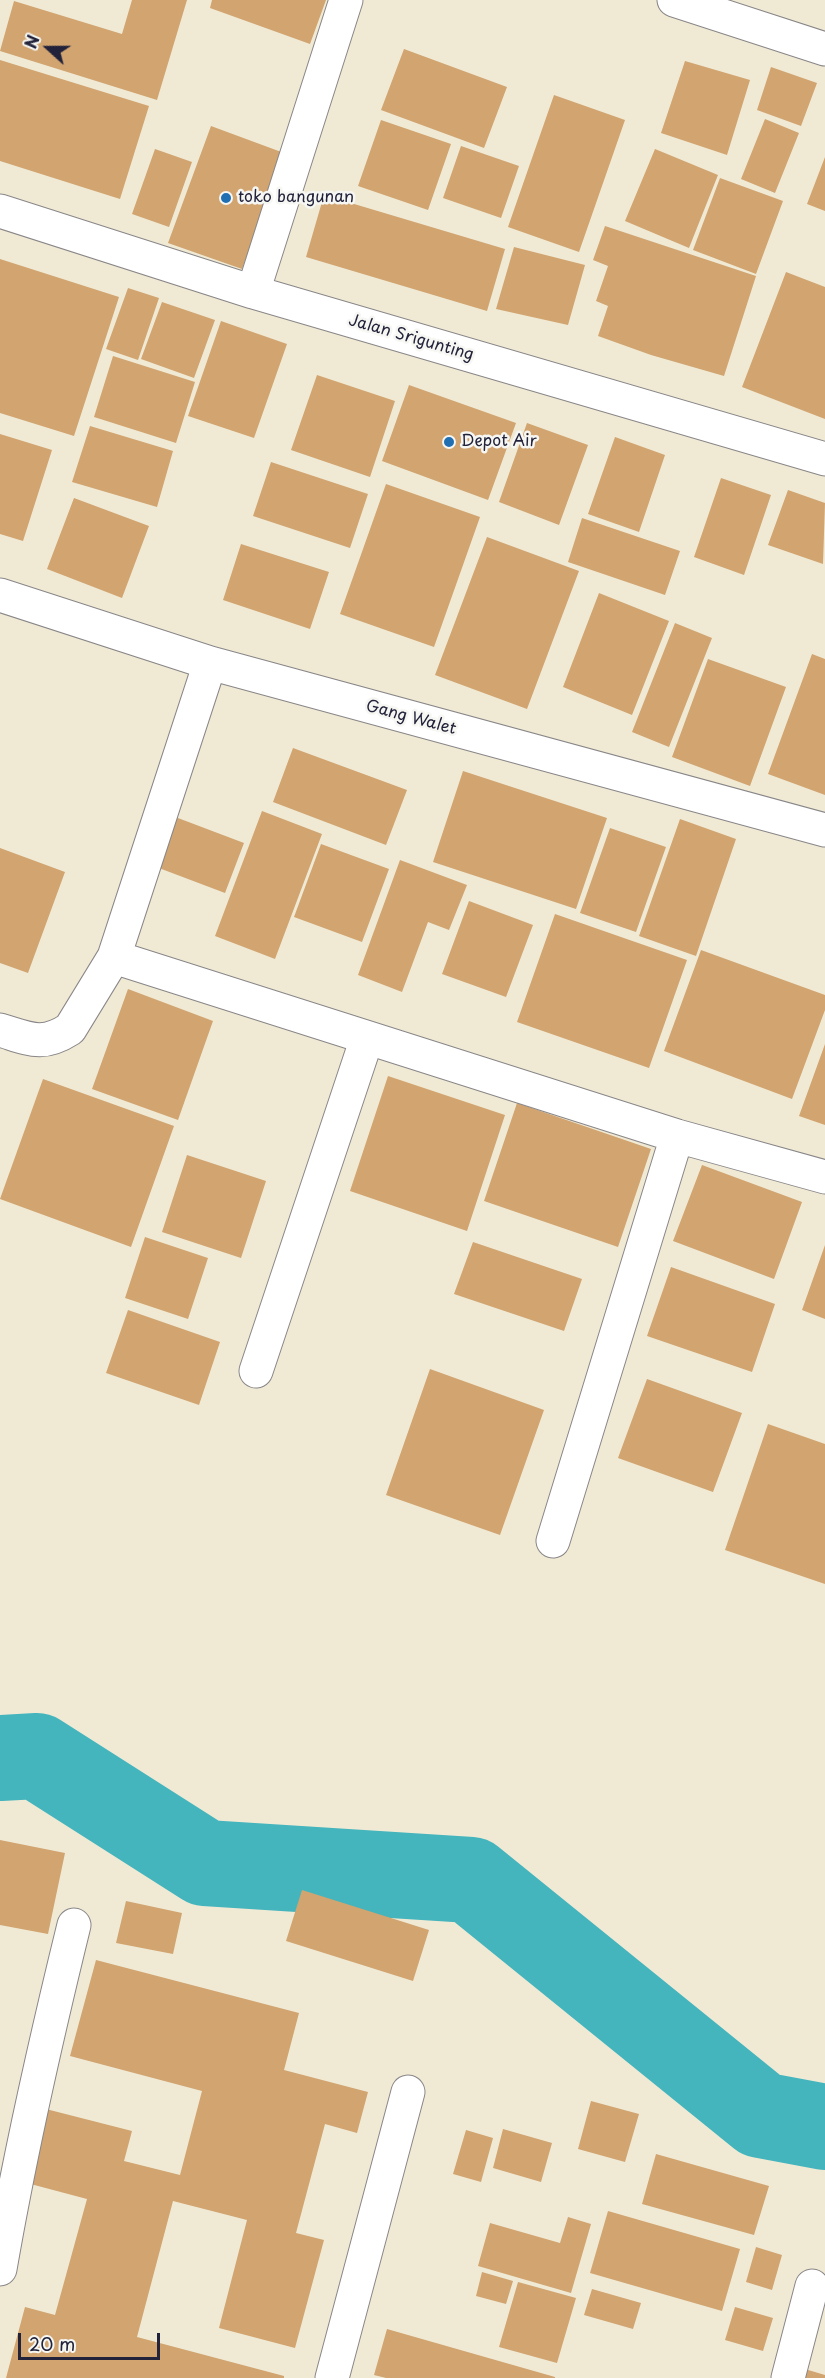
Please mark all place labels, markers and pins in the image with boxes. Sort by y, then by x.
place label: toko bangunan [238,188,354,208]
marker: toko bangunan [219,191,233,205]
place label: Depot Air [461,432,537,452]
marker: Depot Air [442,435,456,449]

